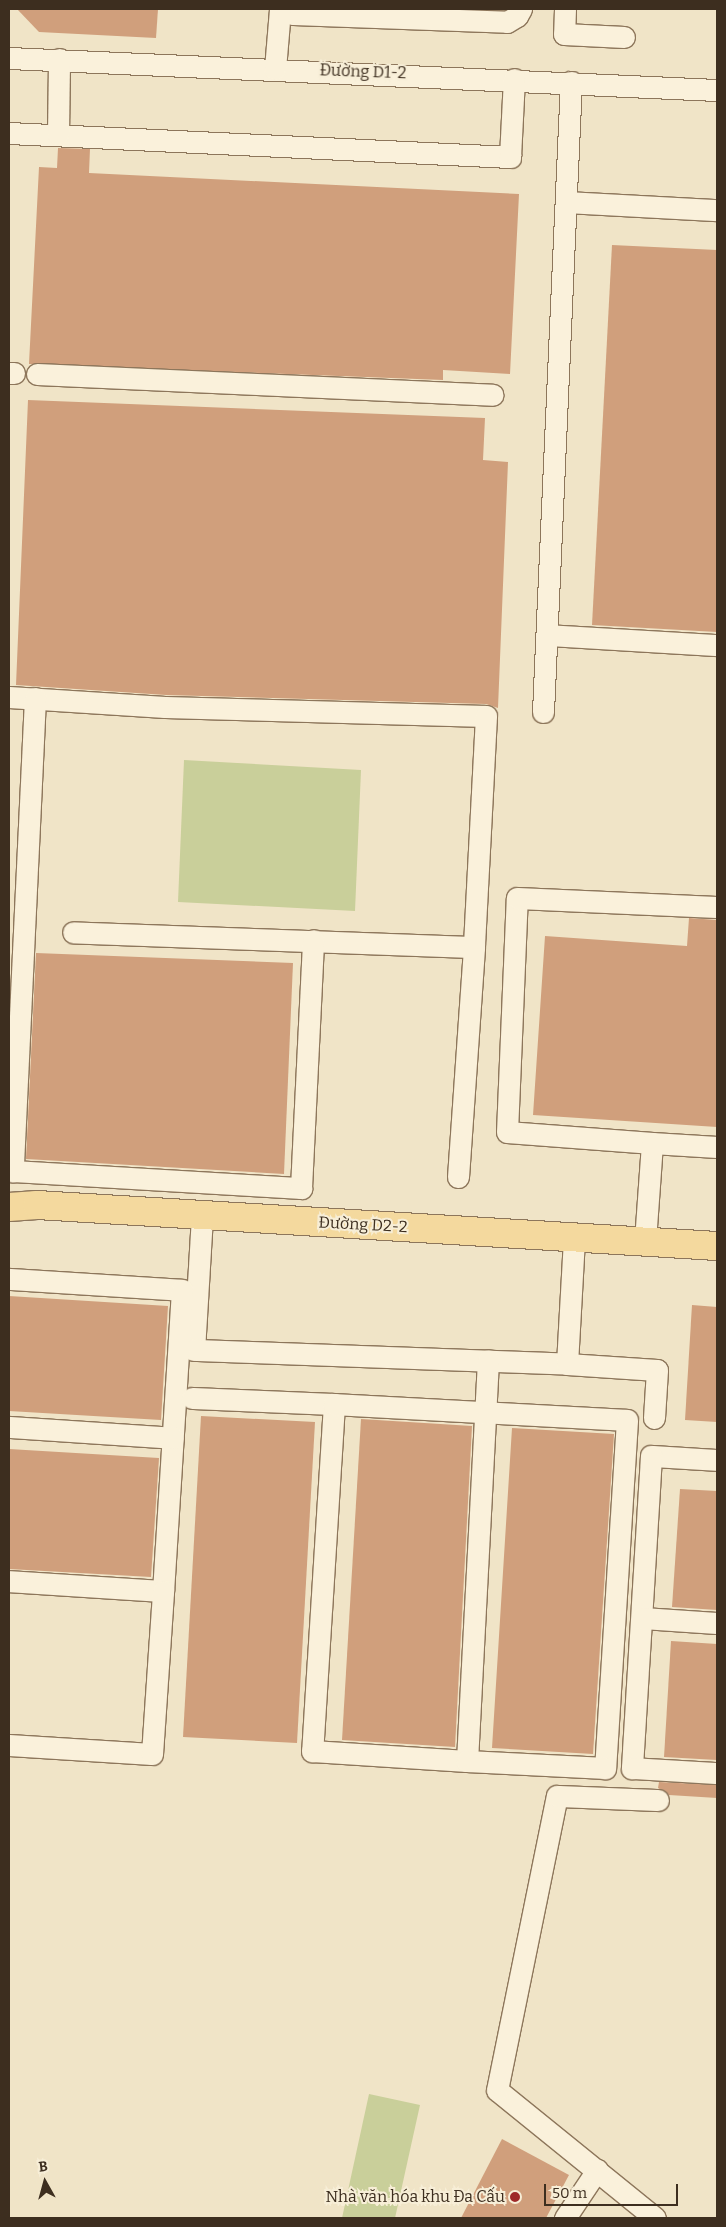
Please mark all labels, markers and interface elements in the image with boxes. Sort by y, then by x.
street label: Đường D1-2 [319,61,407,83]
street label: Đường D2-2 [318,1213,408,1237]
north arrow [20,2157,70,2207]
text: B [38,2158,49,2176]
scale bar [546,2174,680,2206]
text: 50 m [552,2184,587,2202]
place label: Nhà văn hóa khu Đa Cấu [325,2187,505,2207]
marker: Nhà văn hóa khu Đa Cấu [509,2191,521,2203]

